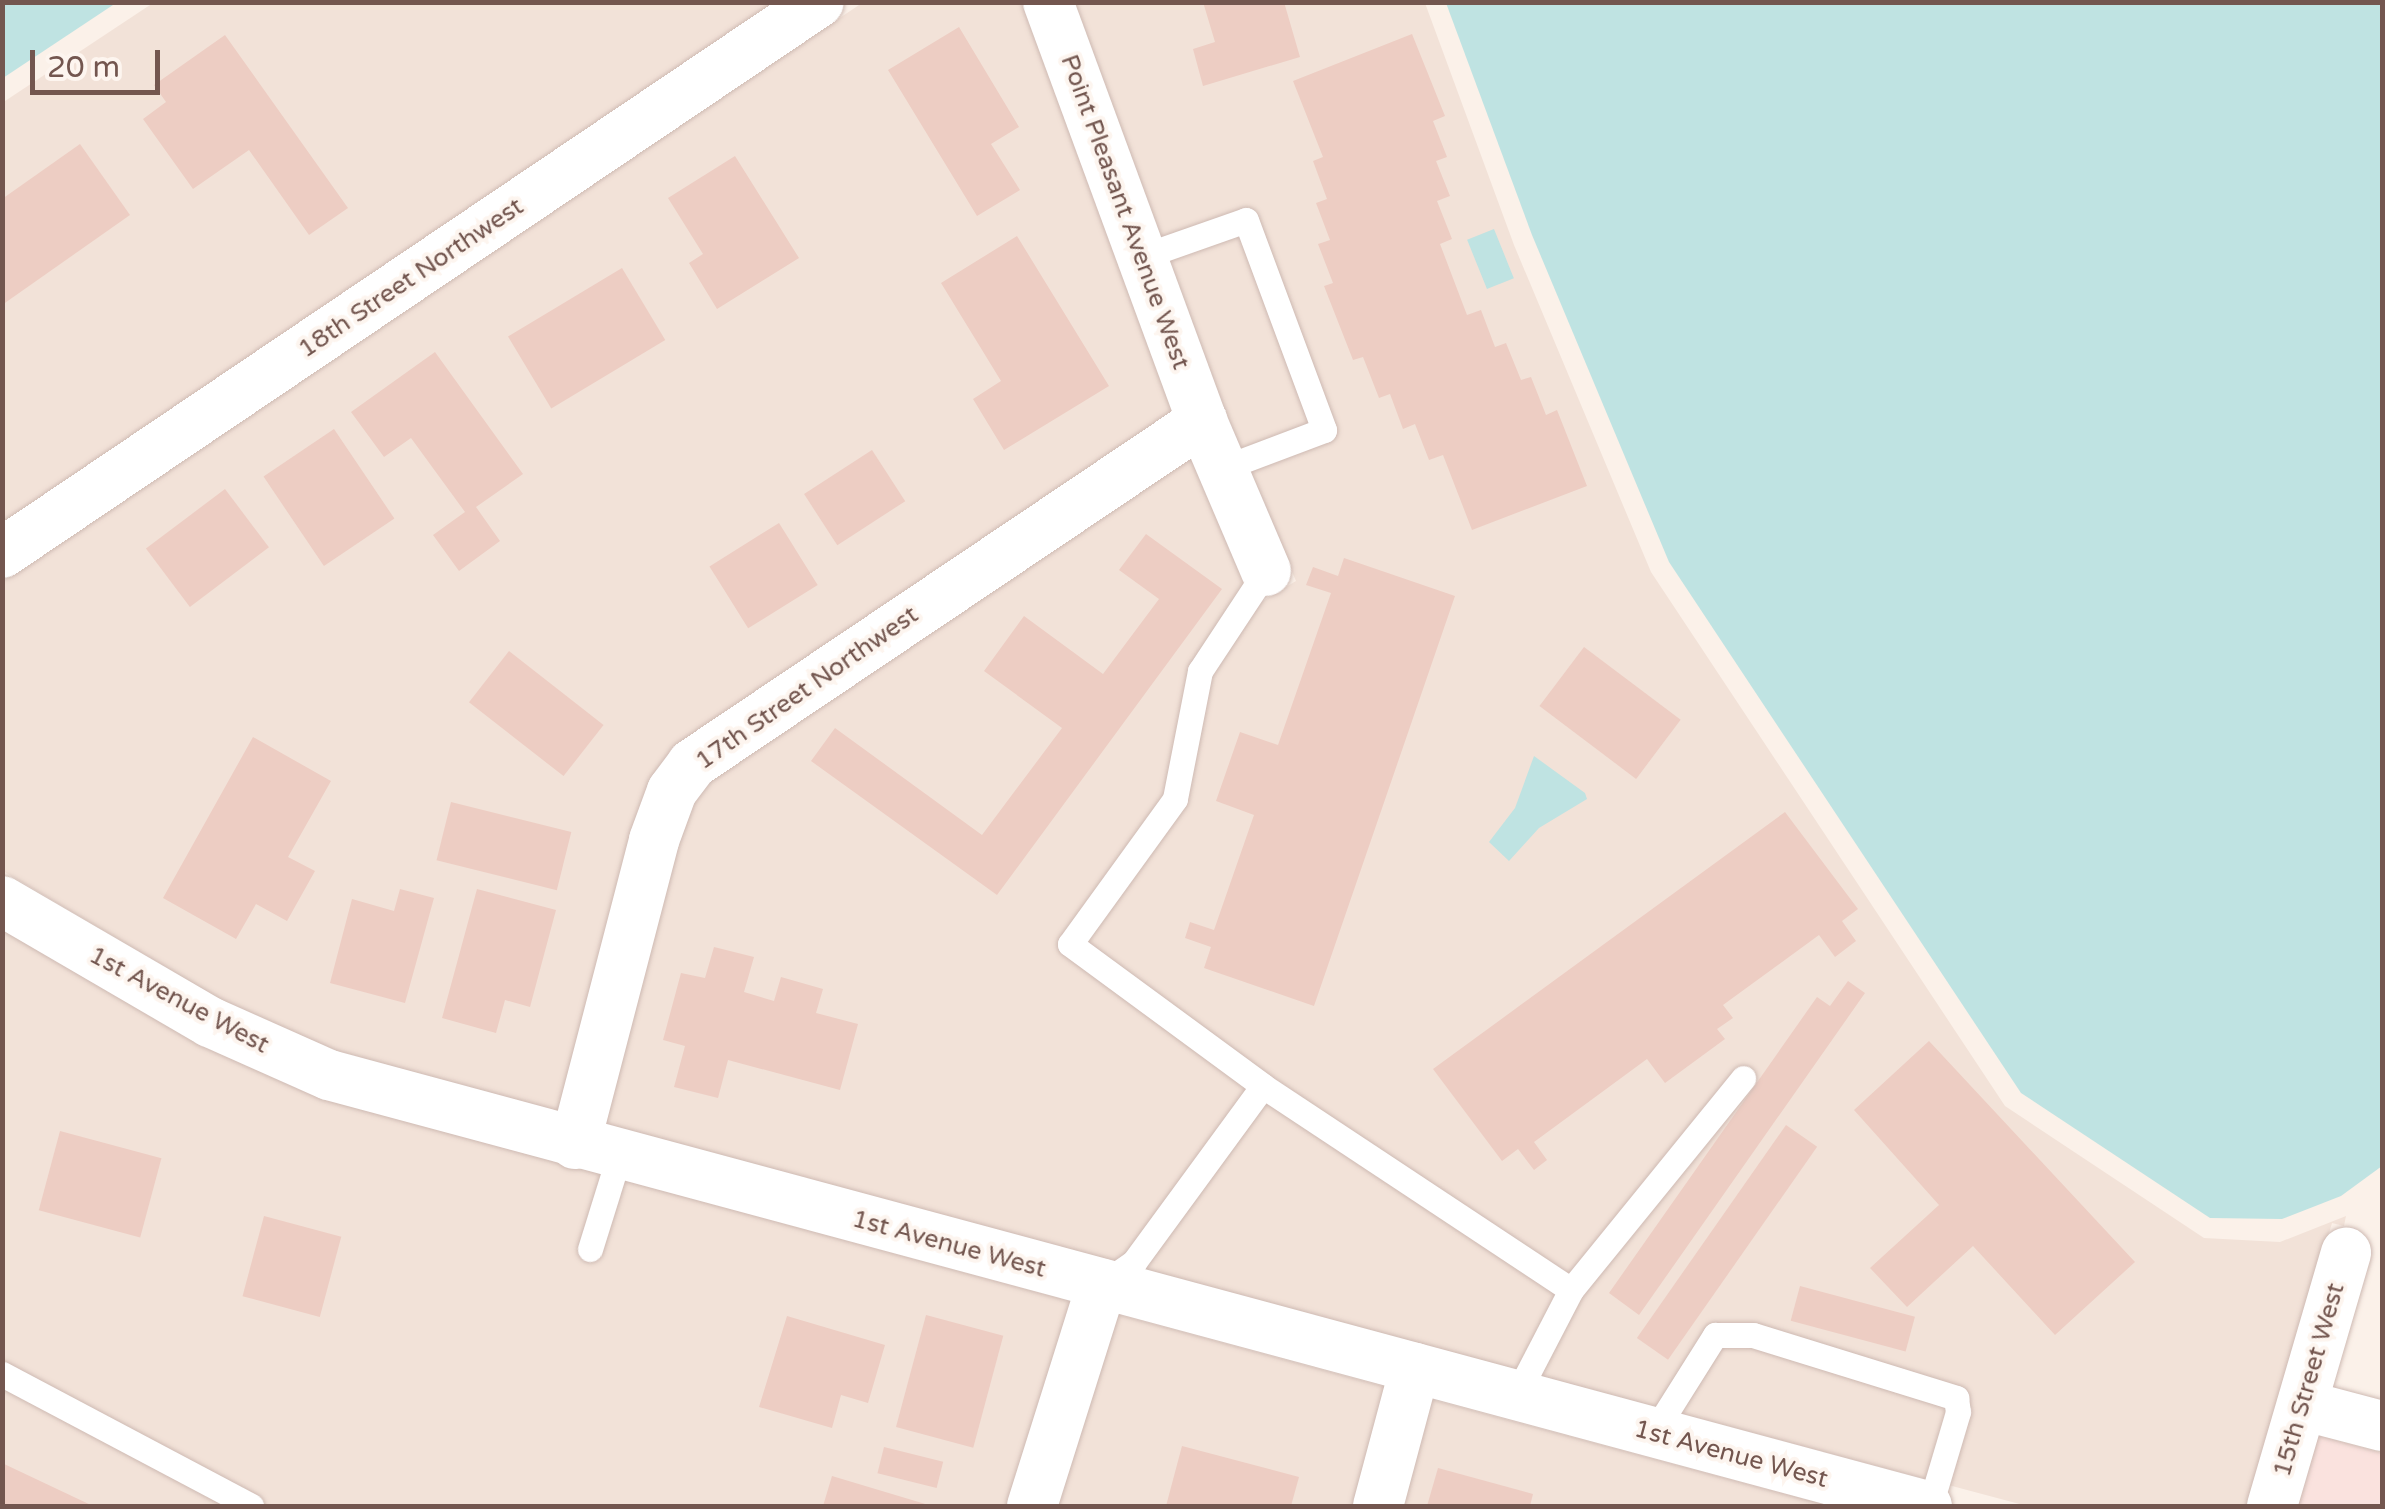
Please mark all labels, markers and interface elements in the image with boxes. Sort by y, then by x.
scale bar [35,30,165,92]
text: 20 m [47,49,120,86]
street label: Point Pleasant Avenue West [1054,51,1196,373]
street label: 18th Street Northwest [293,191,529,365]
street label: 17th Street Northwest [690,600,924,776]
street label: 1st Avenue West [84,940,274,1060]
street label: 1st Avenue West [849,1204,1049,1284]
street label: 15th Street West [2267,1280,2351,1480]
street label: 1st Avenue West [1631,1414,1831,1494]

